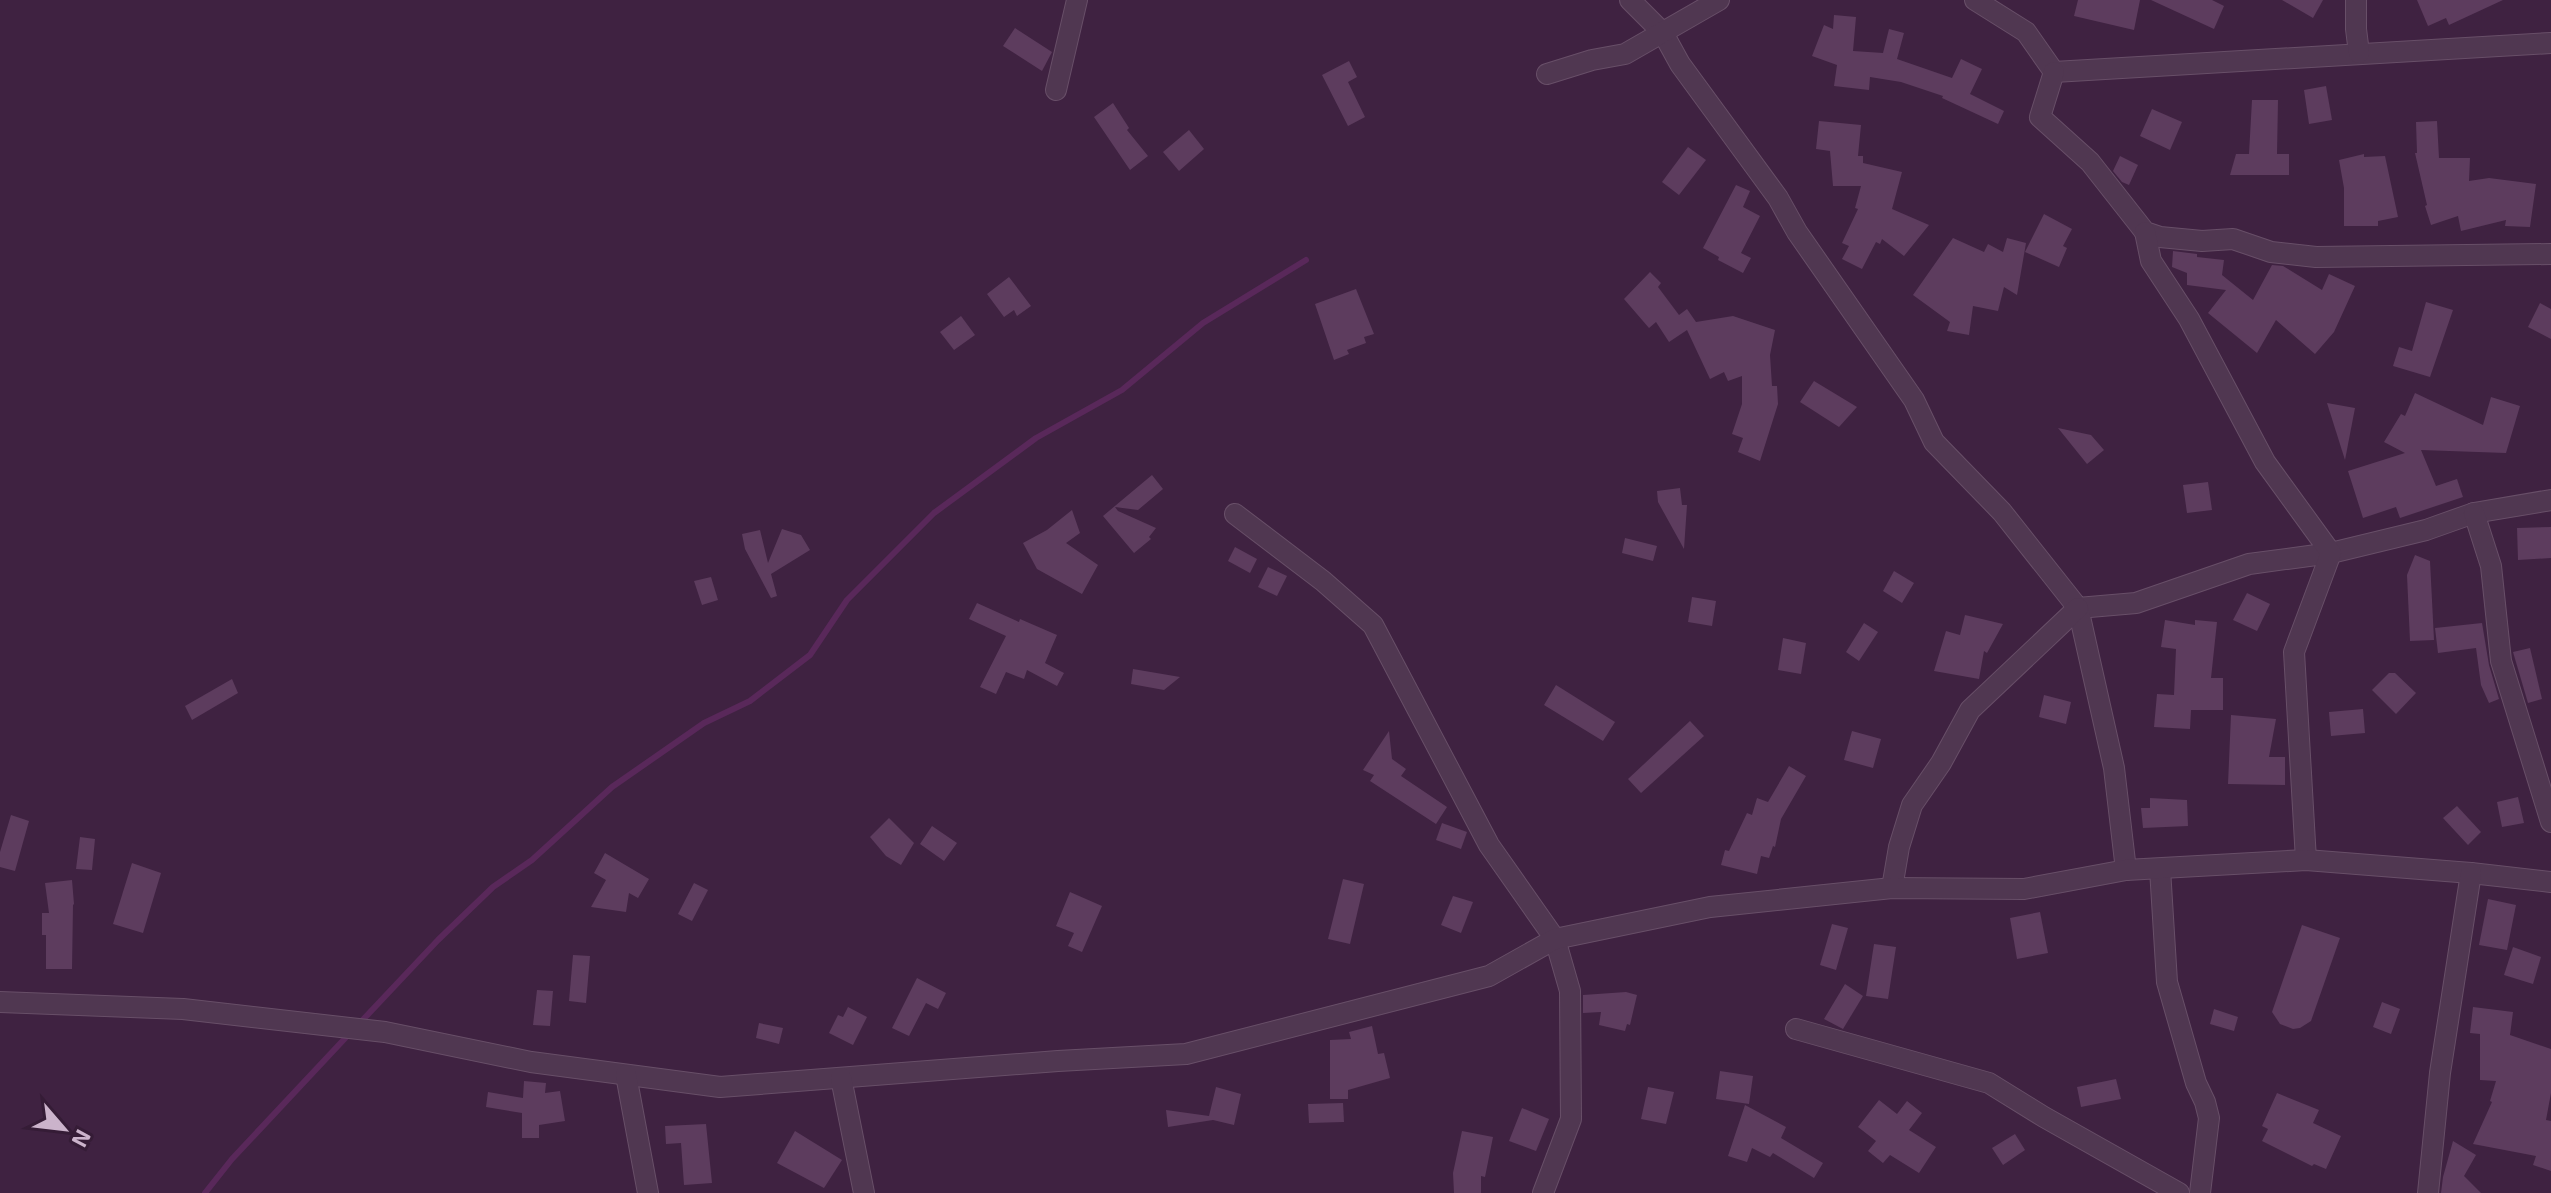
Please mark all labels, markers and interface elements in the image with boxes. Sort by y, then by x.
north arrow [24,1089,104,1169]
text: N [67,1126,98,1152]

